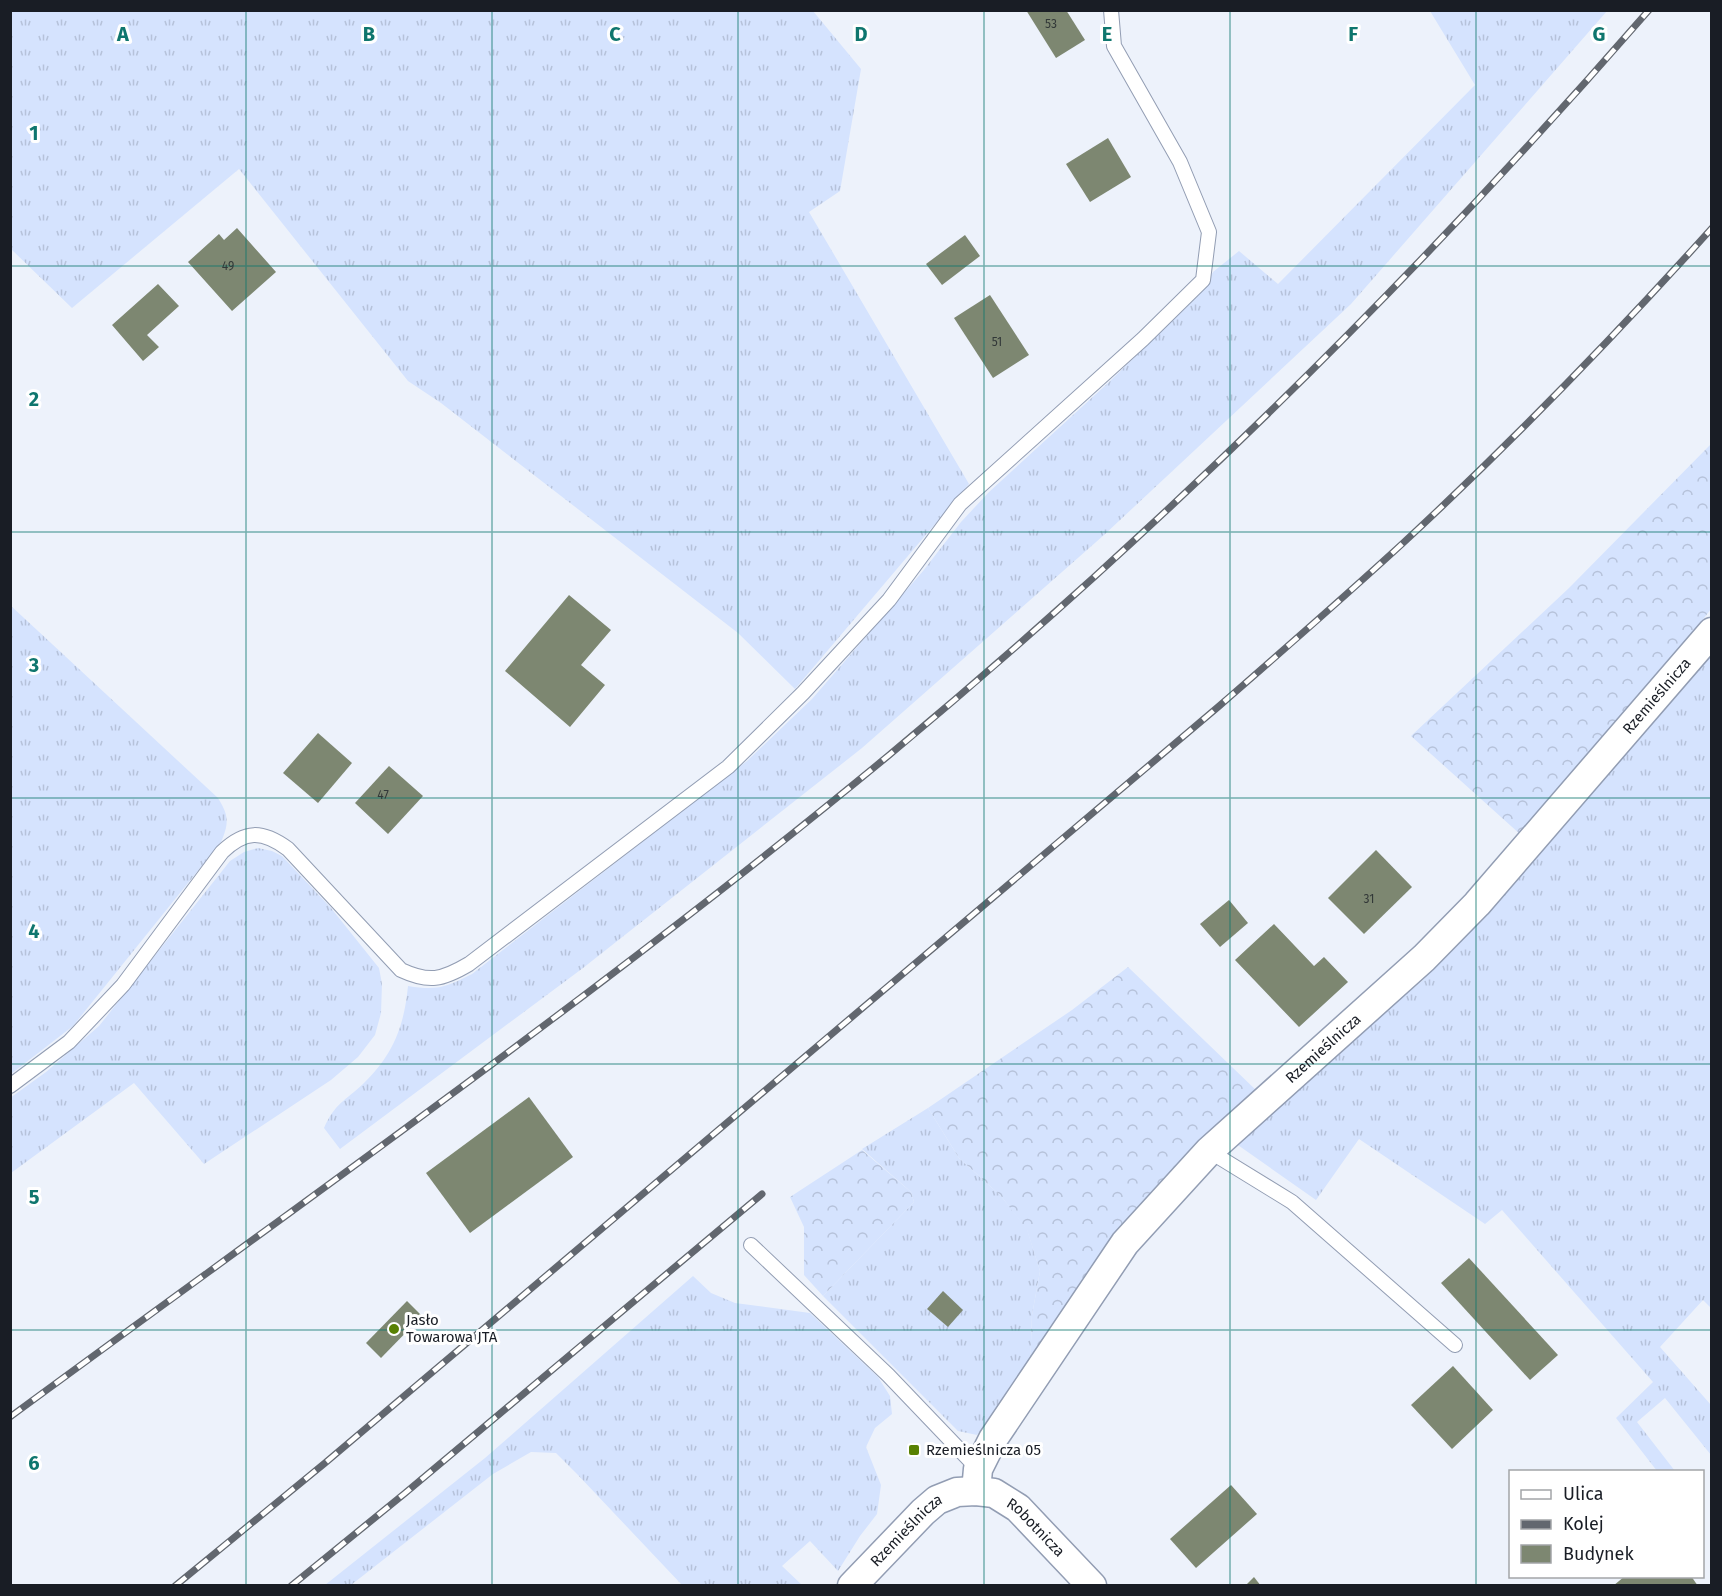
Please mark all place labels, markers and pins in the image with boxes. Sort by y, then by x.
place label: Jasło Towarowa JTA [406,1311,498,1346]
marker: Jasło Towarowa JTA [387,1322,401,1336]
place label: Rzemieślnicza 05 [926,1441,1041,1459]
marker: Rzemieślnicza 05 [907,1443,921,1457]

